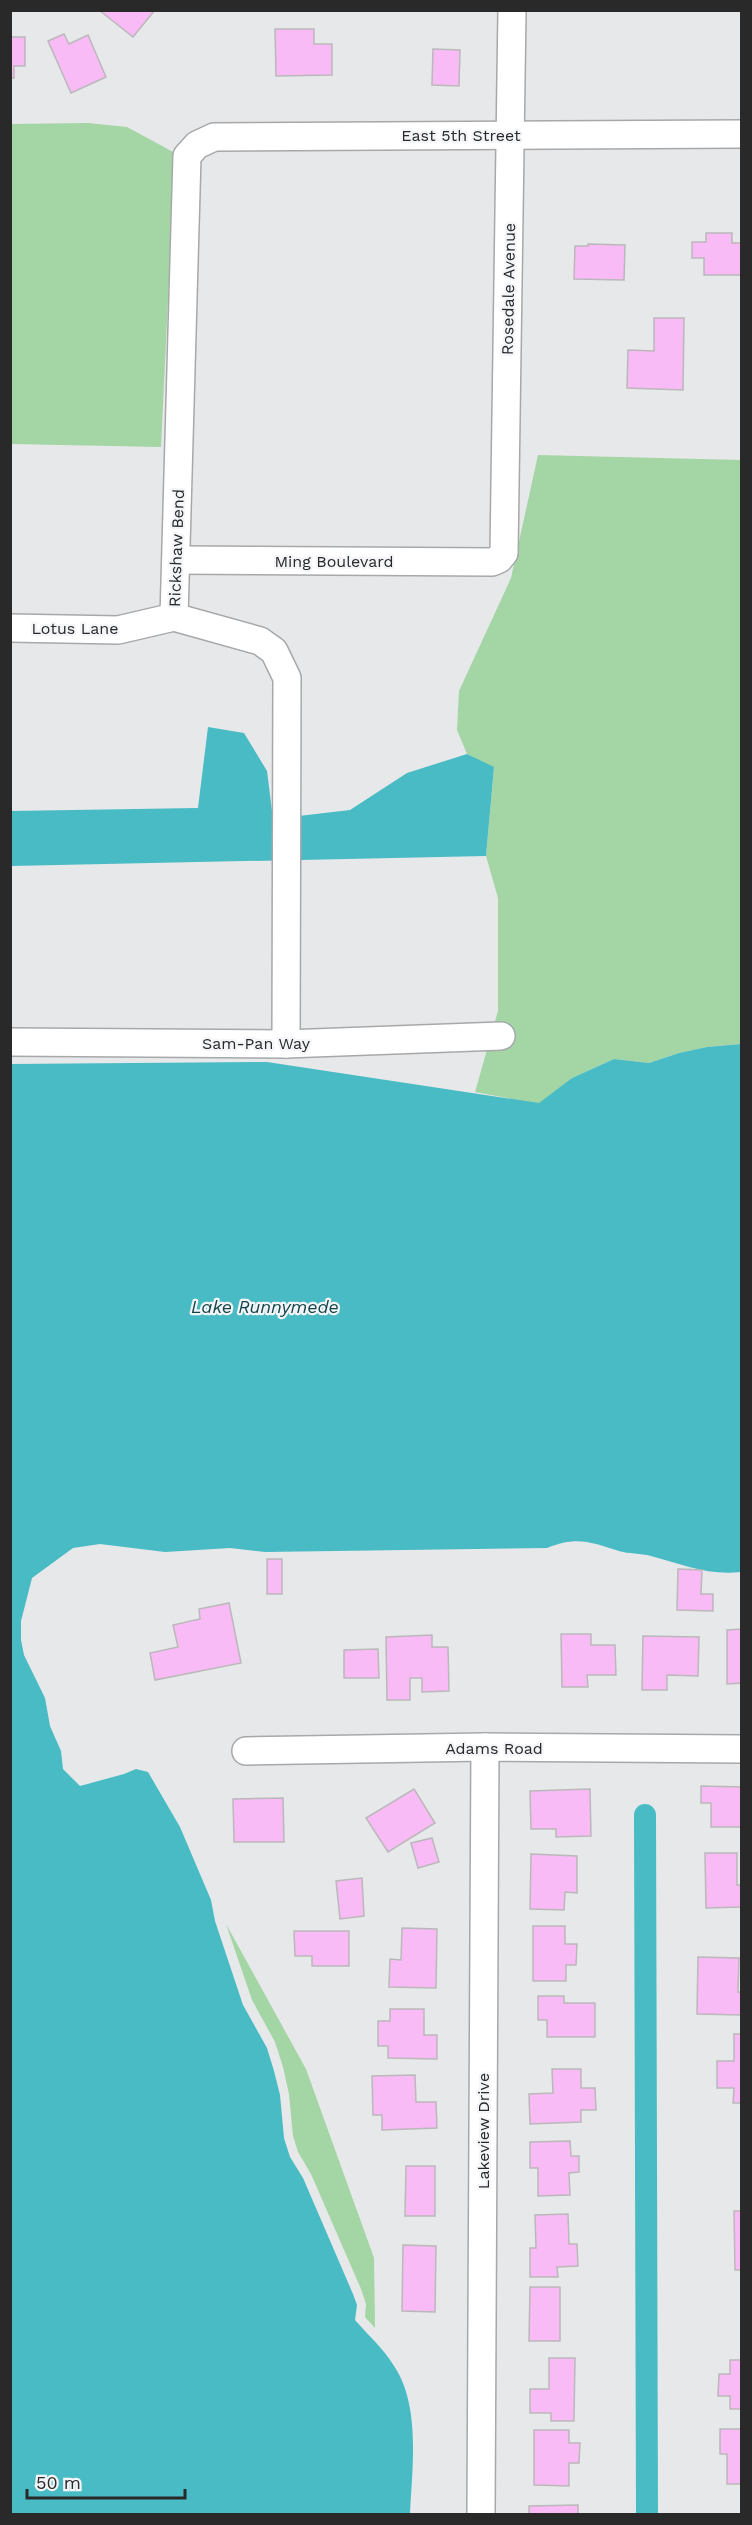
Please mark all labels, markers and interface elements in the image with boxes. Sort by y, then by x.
street label: East 5th Street [401,126,521,145]
street label: Rosedale Avenue [498,223,519,355]
street label: Rickshaw Bend [165,489,188,607]
street label: Ming Boulevard [274,552,394,571]
street label: Lotus Lane [31,619,119,638]
street label: Sam-Pan Way [202,1034,311,1053]
water label: Lake Runnymede [191,1296,339,1317]
street label: Adams Road [445,1739,543,1758]
street label: Lakeview Drive [474,2073,493,2189]
scale bar [27,2462,184,2500]
text: 50 m [36,2472,81,2493]

